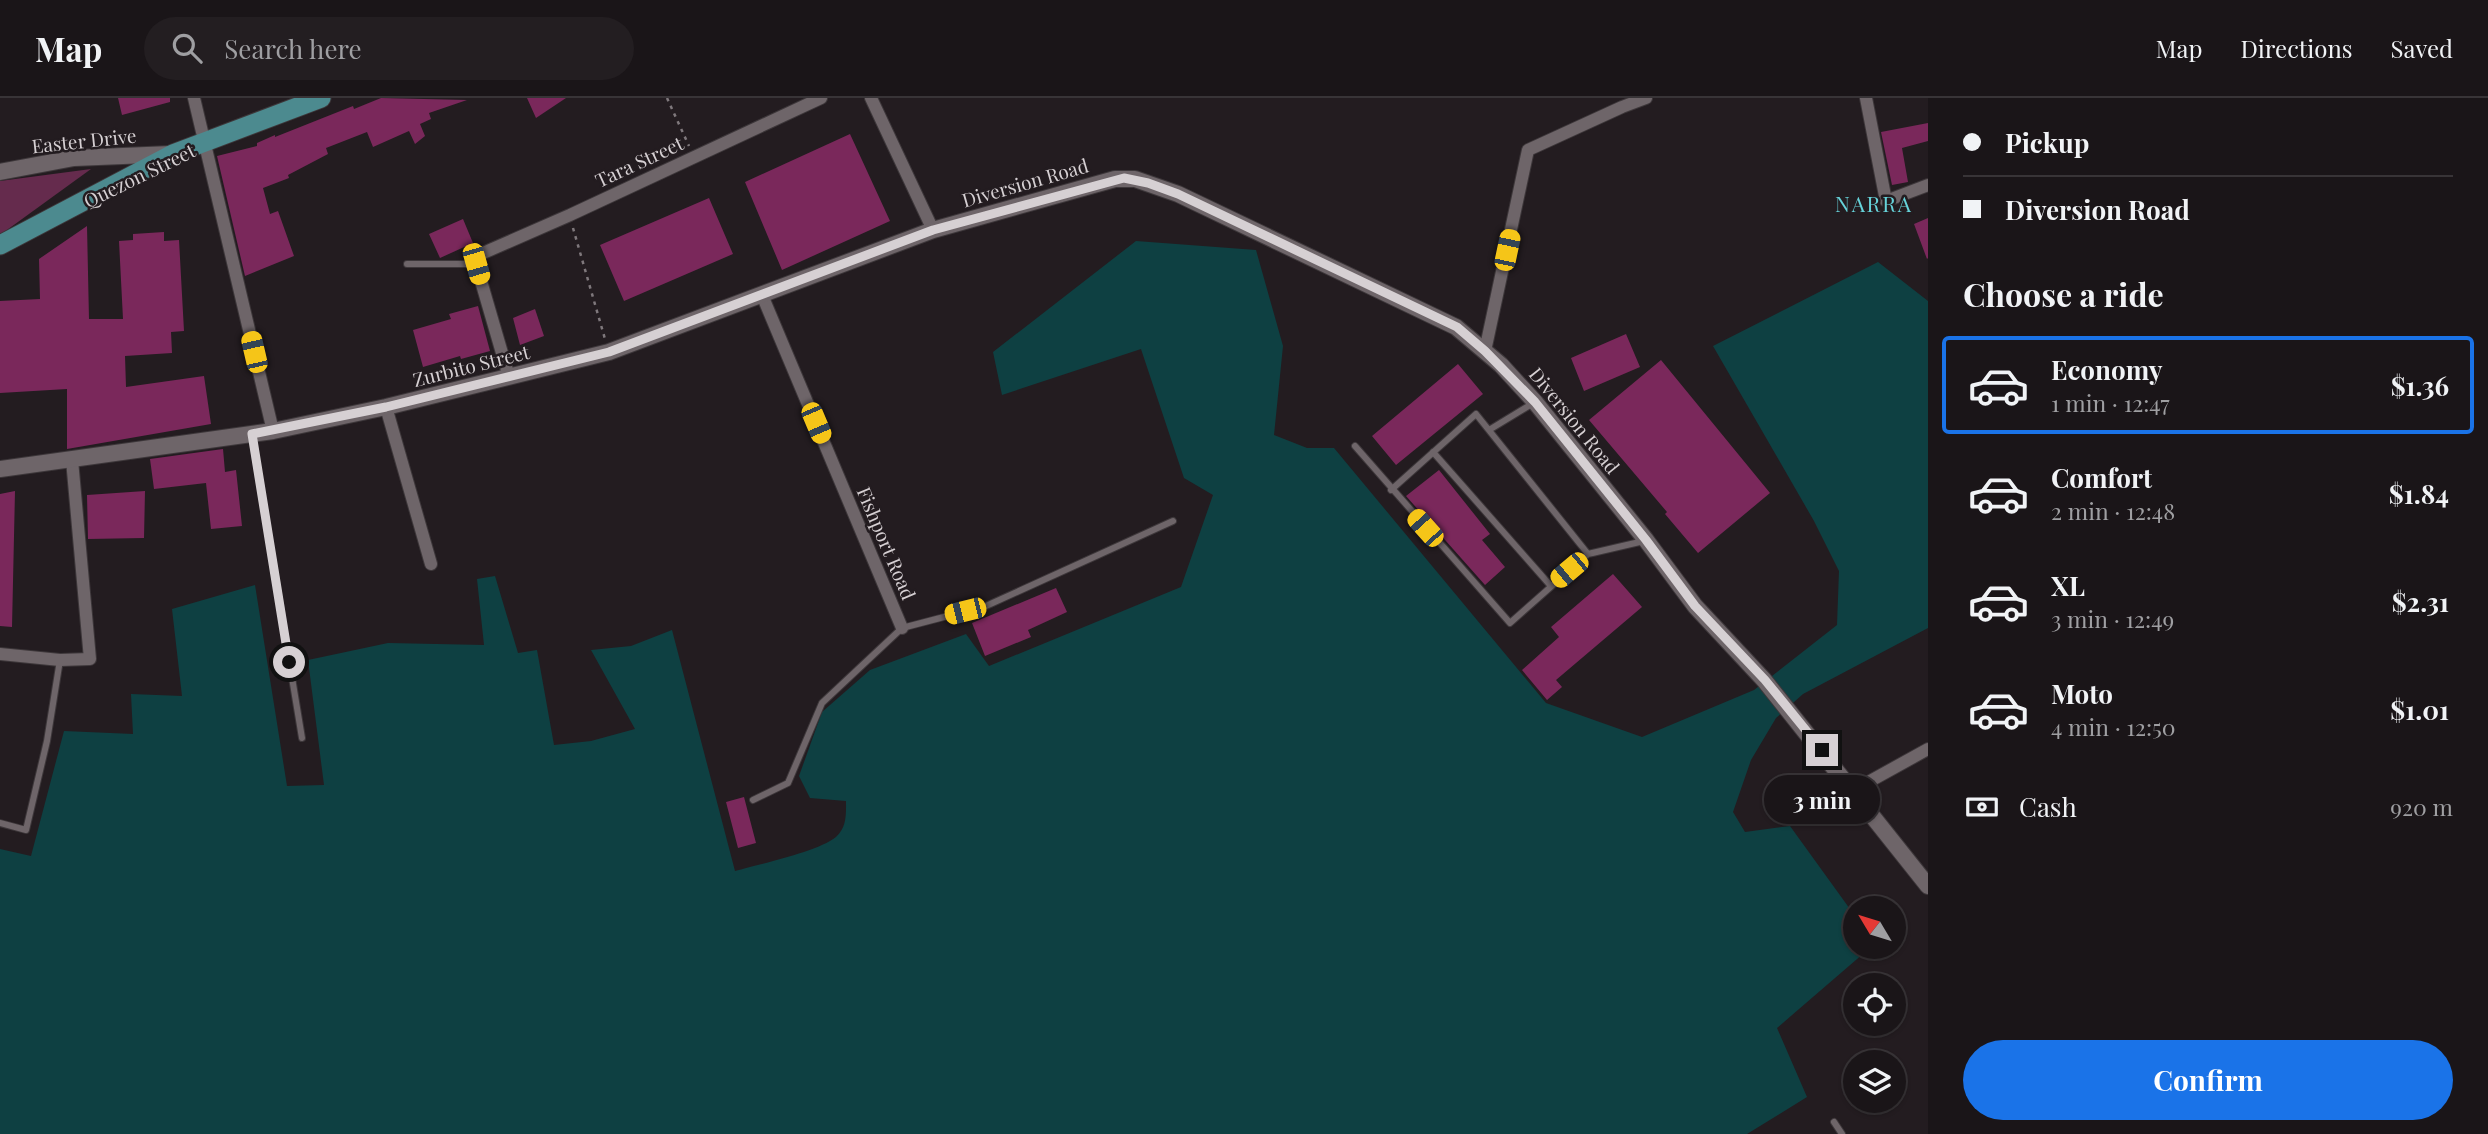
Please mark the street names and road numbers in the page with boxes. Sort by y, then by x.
street label: Easter Drive [30,122,138,158]
street label: Tara Street [591,129,688,193]
street label: Quezon Street [79,137,199,213]
street label: Diversion Road [959,152,1091,212]
street label: Zurbito Street [410,338,532,392]
street label: Diversion Road [1524,361,1626,479]
street label: Fishport Road [852,483,922,603]

